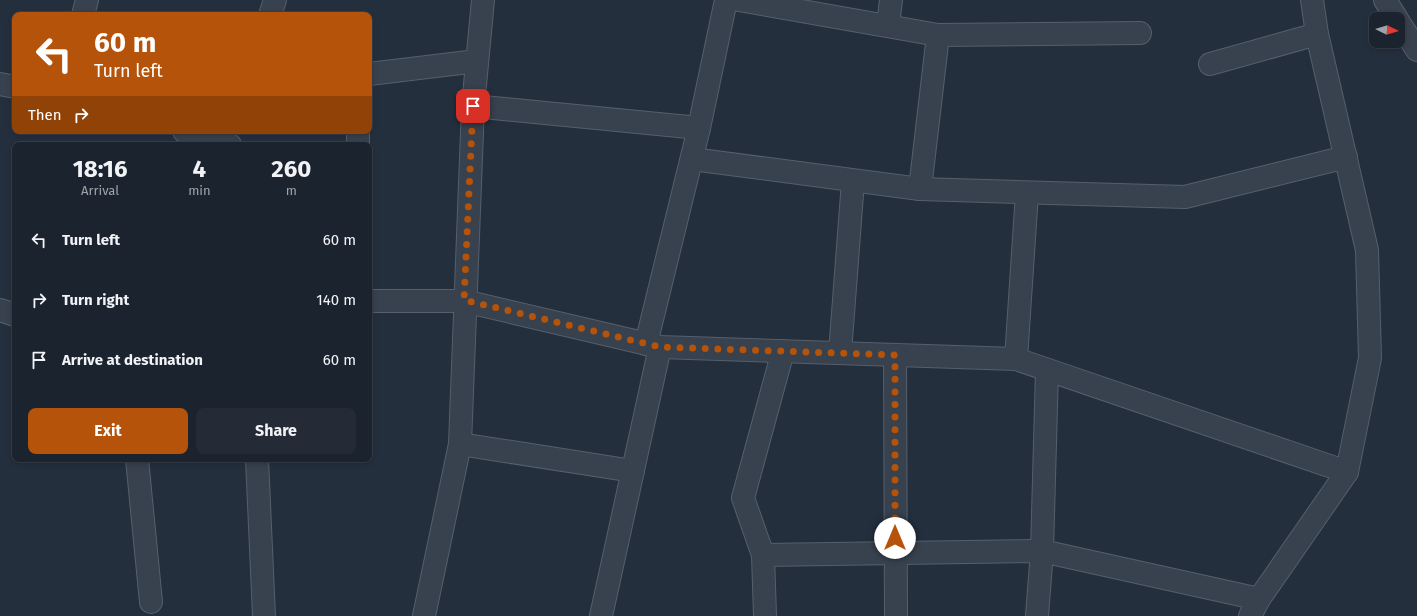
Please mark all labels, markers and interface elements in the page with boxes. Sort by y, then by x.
north arrow [1369,12,1405,48]
map controls [1369,12,1405,48]
text: 60 m [94,26,156,59]
icon: left [28,28,80,80]
text: Turn left [94,60,163,82]
pin [456,89,490,123]
icon: arrive [462,95,484,117]
icon: right [70,104,92,126]
text: Then [28,106,62,124]
text: 18:16 [73,155,127,183]
text: 4 [193,155,206,183]
text: 260 [271,155,311,183]
text: Arrival [81,183,119,198]
text: min [188,183,211,198]
text: m [286,183,297,198]
icon: left [28,229,50,251]
text: Turn left [62,231,120,249]
text: 60 m [323,231,356,249]
icon: right [28,289,50,311]
text: Turn right [62,291,129,309]
text: 140 m [316,291,356,309]
icon: arrive [28,349,50,371]
text: Arrive at destination [62,351,203,369]
text: 60 m [323,351,356,369]
button: Exit [28,408,188,454]
button: Share [196,408,356,454]
position arrow [874,517,916,559]

